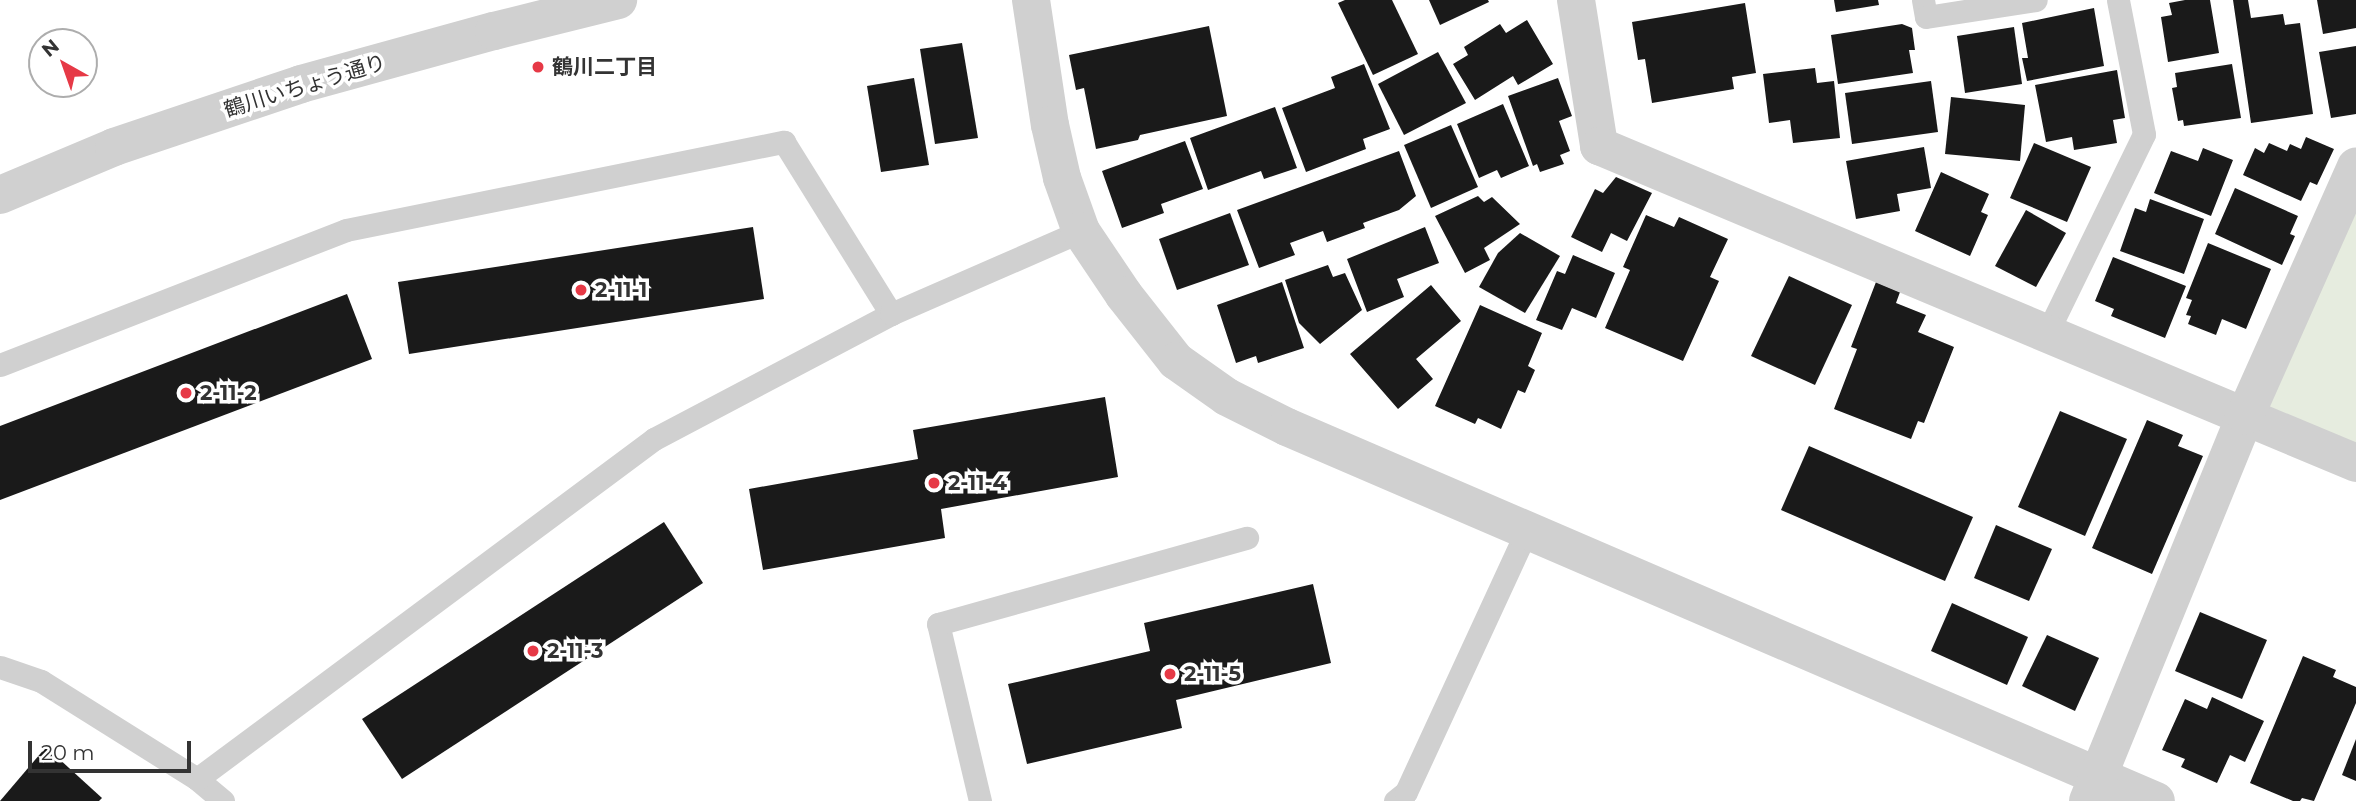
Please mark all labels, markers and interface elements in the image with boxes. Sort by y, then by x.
north arrow [28,28,98,98]
text: N [37,34,64,62]
street label: 鶴川いちょう通り [221,49,389,123]
place label: 鶴川二丁目 [552,54,657,80]
marker: 鶴川二丁目 [530,59,546,75]
place label: 2-11-1 [595,277,647,303]
marker: 2-11-1 [573,282,589,298]
place label: 2-11-2 [200,380,257,406]
marker: 2-11-2 [178,385,194,401]
place label: 2-11-4 [948,470,1007,496]
marker: 2-11-4 [926,475,942,491]
place label: 2-11-3 [547,638,604,664]
marker: 2-11-3 [525,643,541,659]
place label: 2-11-5 [1184,661,1241,687]
marker: 2-11-5 [1162,666,1178,682]
scale bar [32,728,194,772]
text: 20 m [41,740,95,765]

